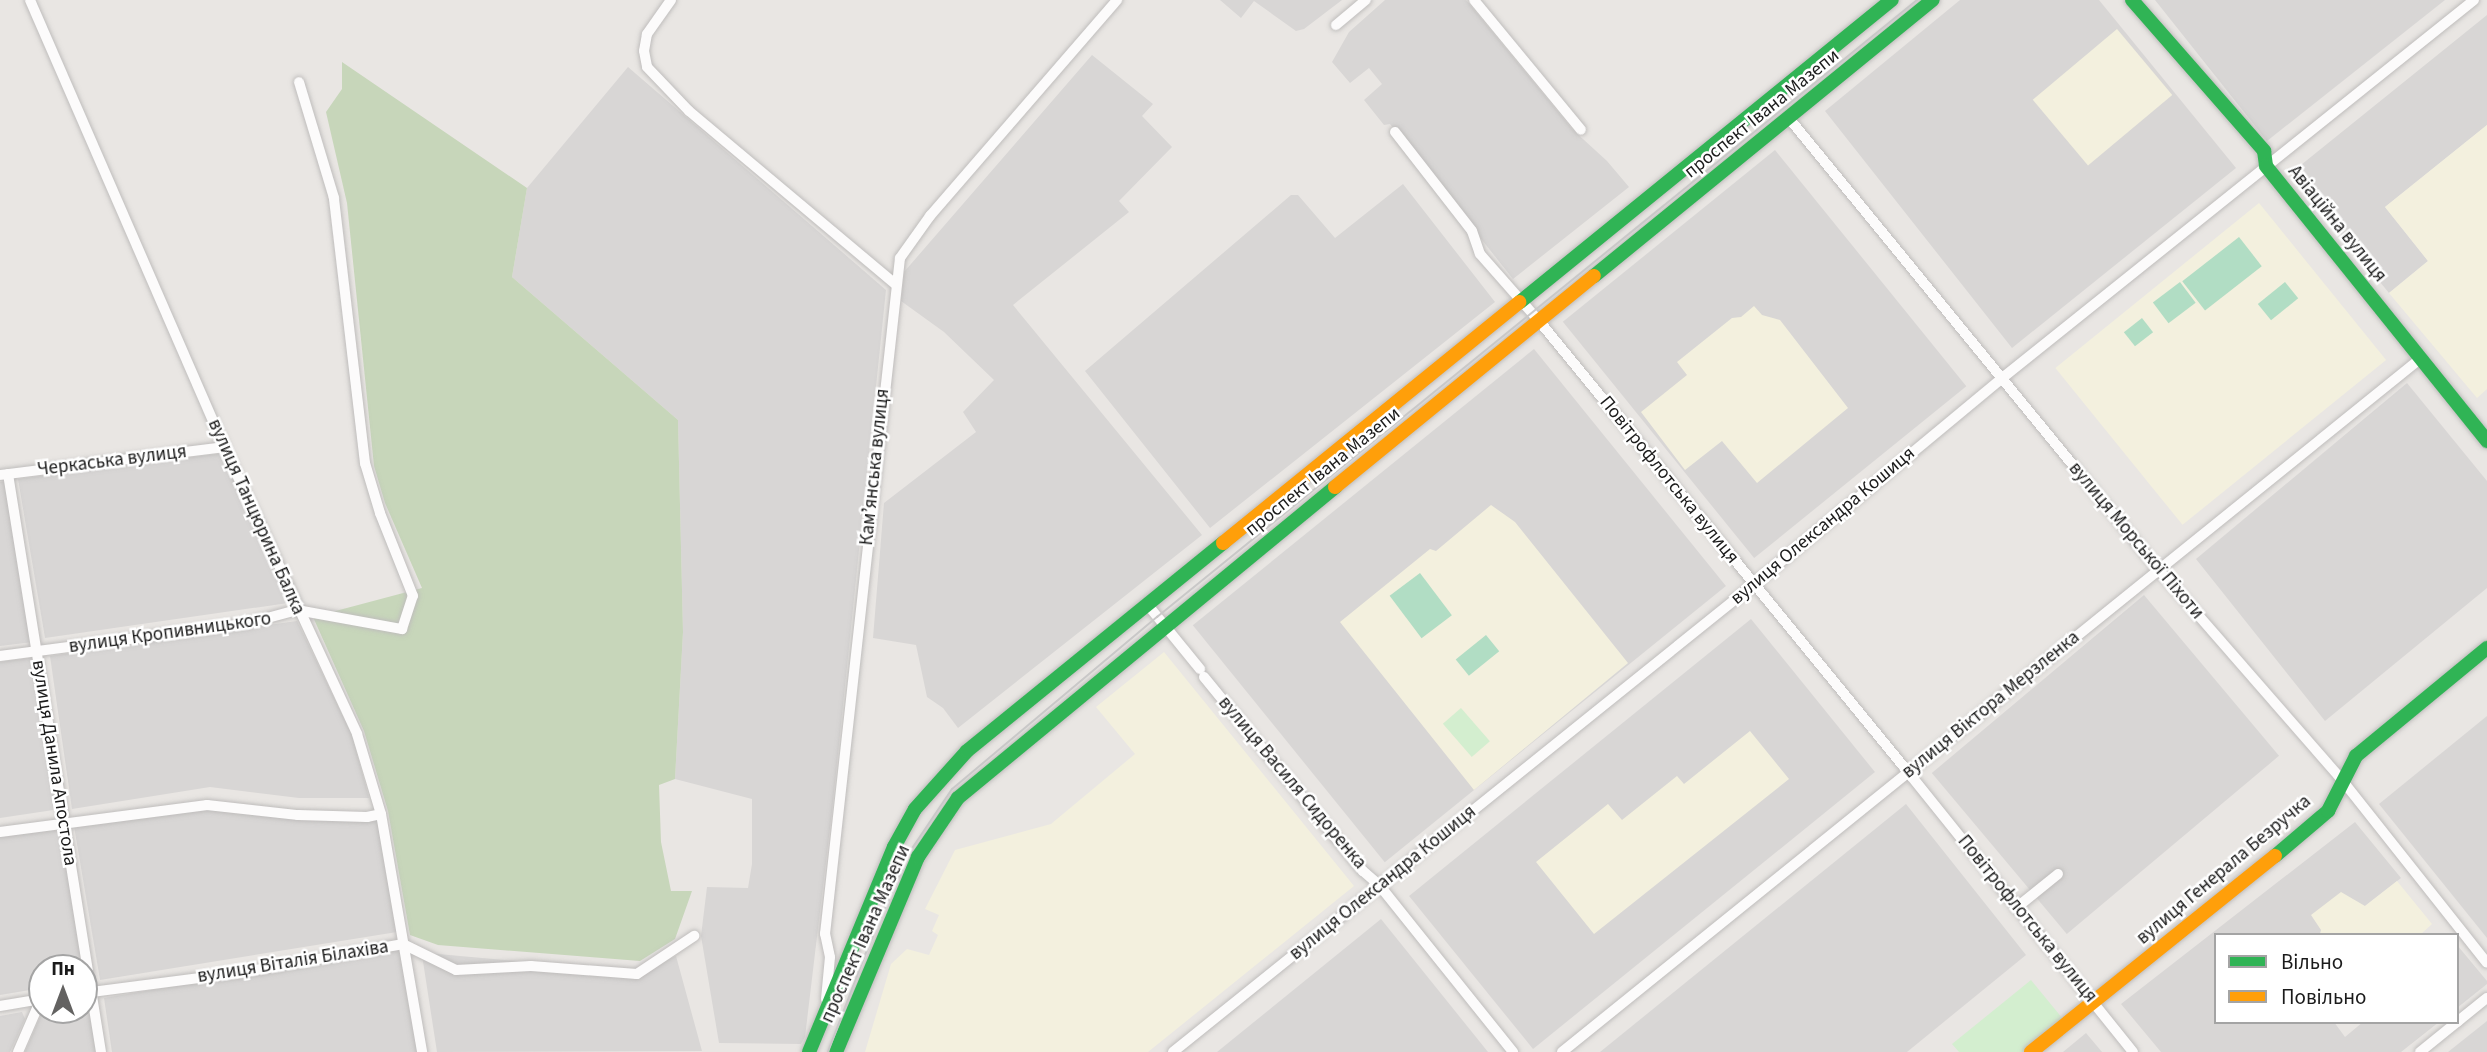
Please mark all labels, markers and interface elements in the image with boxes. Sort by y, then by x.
street label: проспект Івана Мазепи [1680,45,1844,183]
street label: Авіаційна вулиця [2283,161,2391,287]
street label: Камʼянська вулиця [855,387,895,547]
street label: Повітрофлотська вулиця [1594,392,1744,568]
street label: проспект Івана Мазепи [1241,403,1405,541]
street label: вулиця Танцюрина Балка [203,416,309,618]
street label: Черкаська вулиця [36,441,188,481]
street label: вулиця Олександра Кошиця [1726,442,1920,610]
street label: вулиця Морської Піхоти [2064,458,2208,624]
street label: вулиця Кропивницького [67,608,273,658]
street label: вулиця Віктора Мерзленка [1898,626,2084,784]
street label: вулиця Данила Апостола [26,658,82,868]
street label: вулиця Василя Сидоренка [1213,692,1371,874]
street label: вулиця Генерала Безручка [2132,790,2316,950]
street label: вулиця Олександра Кошиця [1285,801,1481,965]
street label: Повітрофлотська вулиця [1952,831,2102,1007]
street label: проспект Івана Мазепи [816,841,916,1027]
legend [2214,933,2459,1024]
street label: вулиця Віталія Білахіва [196,936,390,988]
text: Вільно [2281,947,2343,977]
north arrow [28,954,98,1024]
text: Пн [51,956,75,983]
text: Повільно [2281,982,2366,1012]

